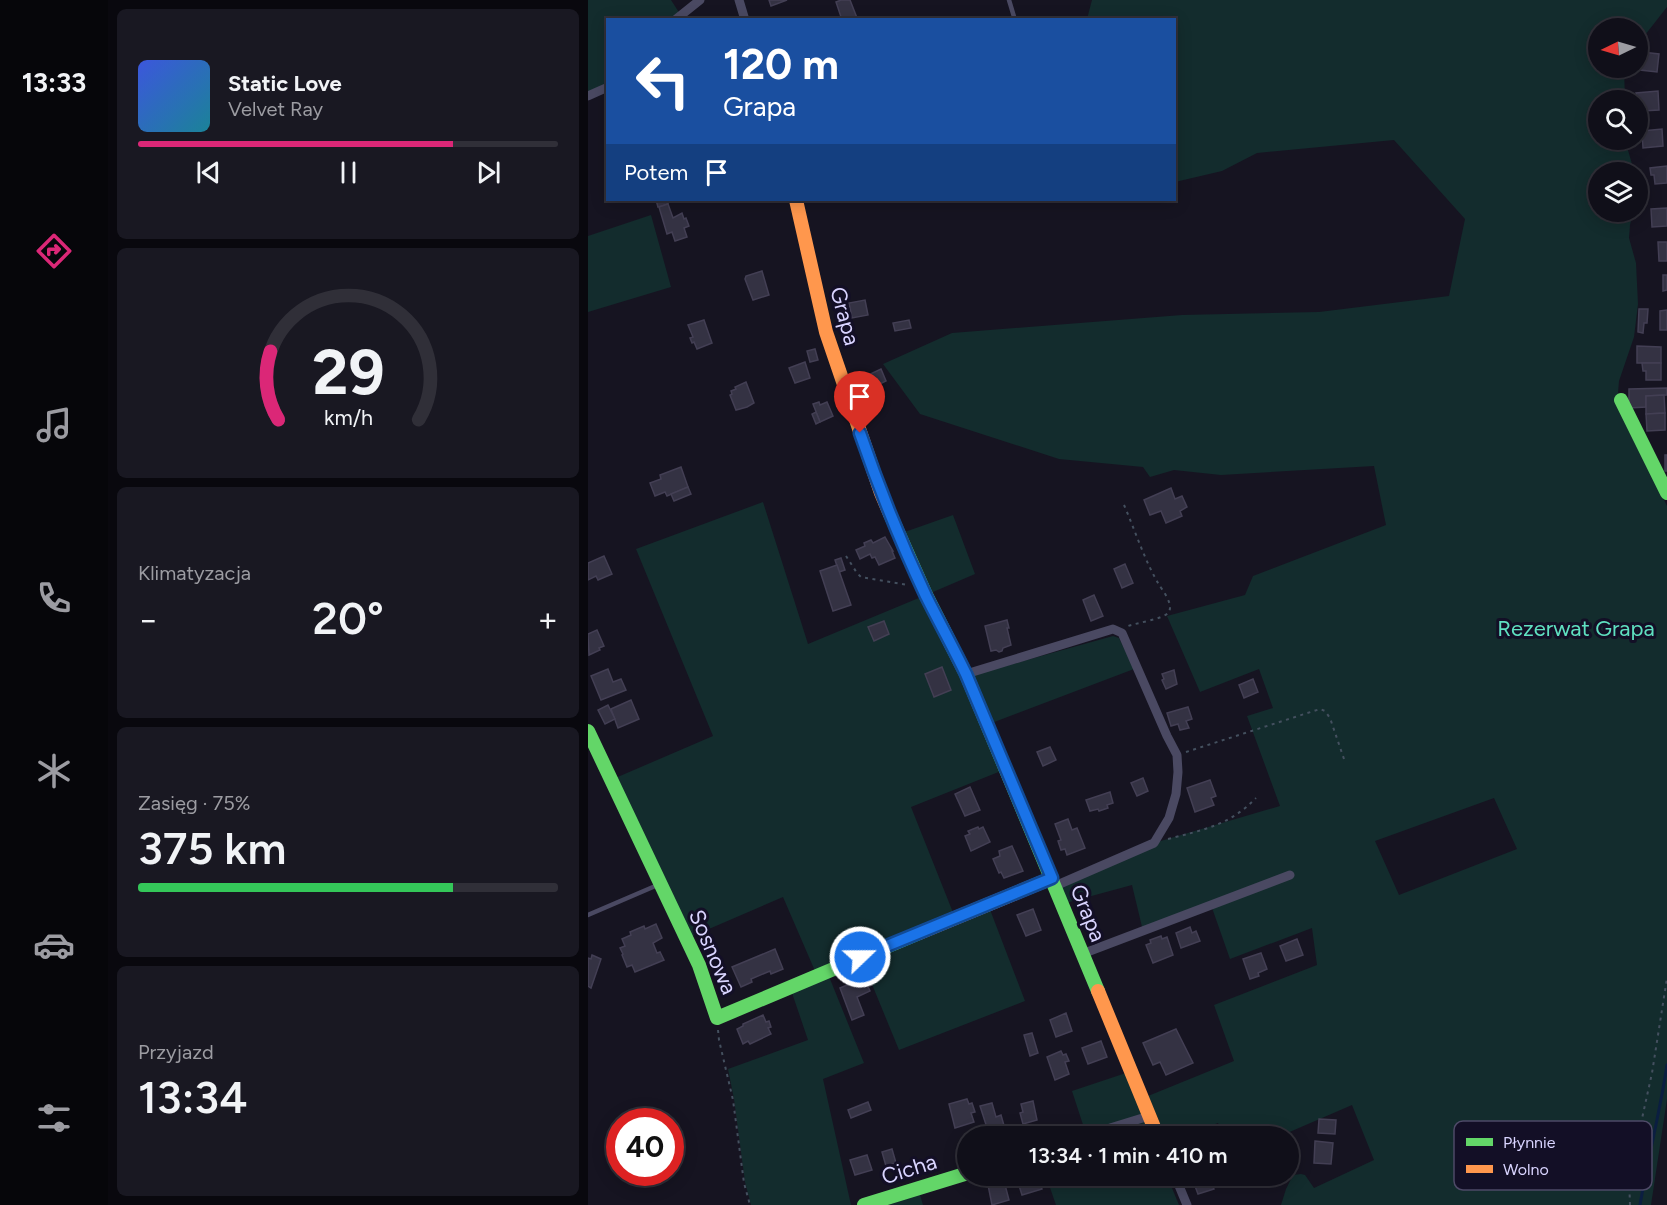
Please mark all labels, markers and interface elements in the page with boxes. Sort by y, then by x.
north arrow [1588,18,1648,78]
map controls [1588,18,1648,222]
text: 120 m [723,39,839,90]
icon: left [624,42,702,120]
text: 13:33 [22,66,86,99]
text: Static Love [228,70,342,97]
text: Grapa [723,90,796,123]
button: search [1588,90,1648,150]
text: Velvet Ray [228,97,323,121]
icon: previous [192,156,225,189]
icon: pause [332,156,365,189]
icon: next [472,156,505,189]
icon: arrive [700,156,733,189]
text: Potem [624,159,688,186]
button: layers [1588,162,1648,222]
icon: directions [33,230,75,272]
street label: Grapa [824,284,866,348]
text: 29 [312,335,384,410]
pin [834,371,885,433]
icon: arrive [843,380,876,413]
icon: music [33,404,75,446]
text: km/h [324,406,372,431]
text: Klimatyzacja [138,561,251,585]
icon: phone [33,577,75,619]
text: 20° [312,591,384,645]
text: − [138,600,159,639]
text: + [537,600,558,639]
park label: Rezerwat Grapa [1497,615,1655,642]
icon: climate [33,750,75,792]
text: Zasięg · 75% [138,791,251,815]
text: 375 km [138,821,286,875]
street label: Grapa [1064,880,1112,946]
street label: Sosnowa [683,906,743,998]
icon: car [33,924,75,966]
position arrow [828,925,892,989]
text: Przyjazd [138,1040,214,1064]
text: 13:34 [138,1070,247,1124]
icon: filters [33,1097,75,1139]
speed limit sign: 40 [606,1108,684,1186]
legend [1454,1121,1652,1190]
text: Płynnie [1503,1133,1556,1152]
text: 13:34 · 1 min · 410 m [1028,1142,1228,1169]
street label: Cicha [878,1148,940,1190]
text: Wolno [1503,1160,1549,1179]

